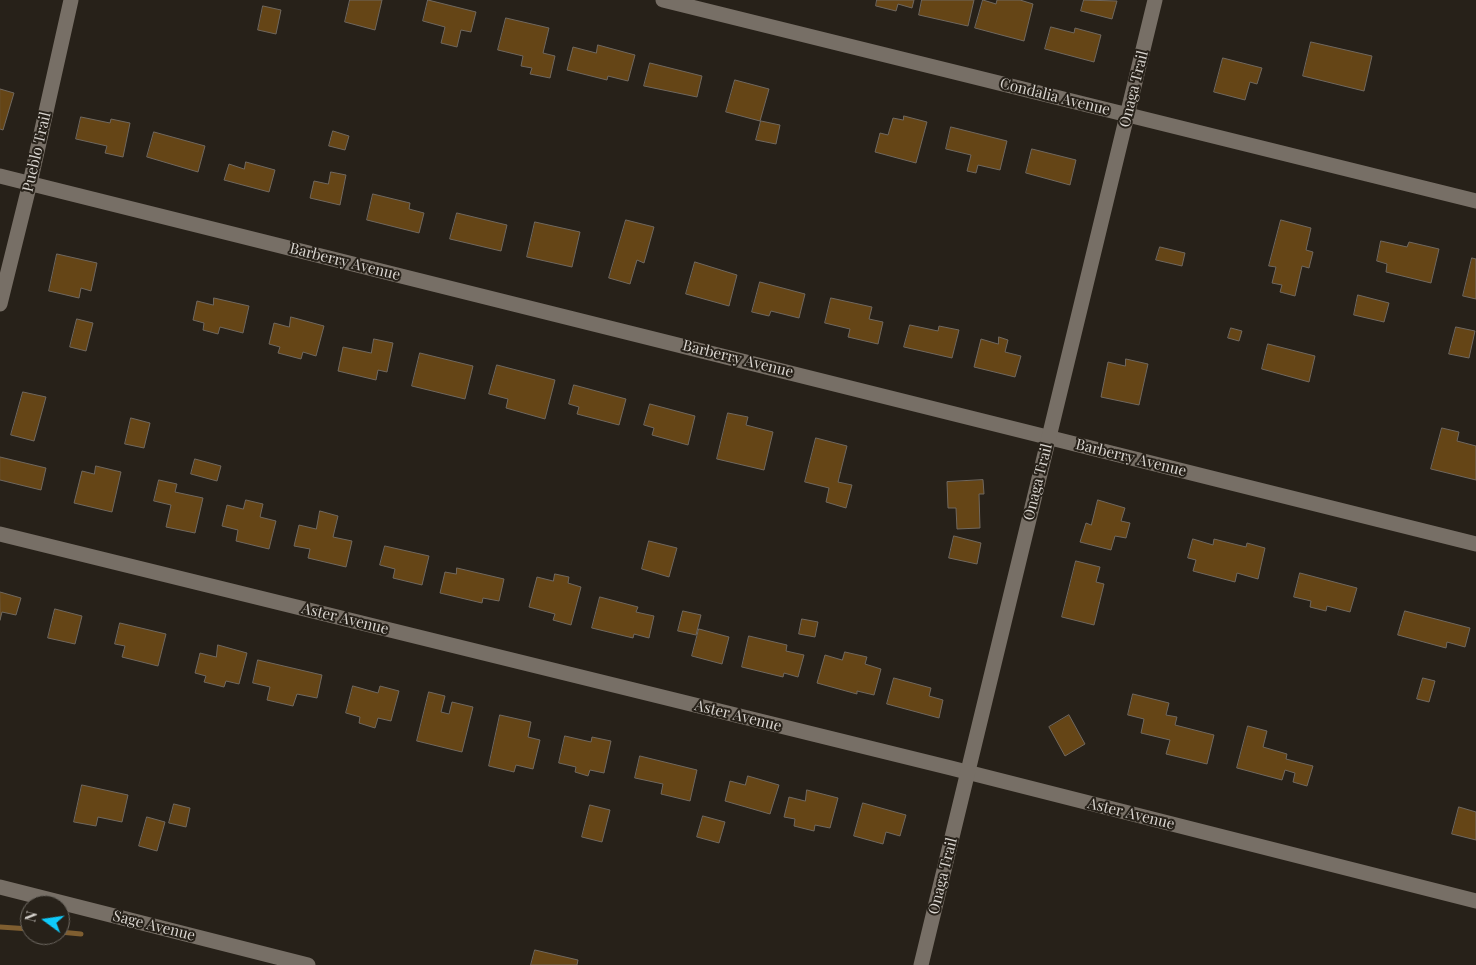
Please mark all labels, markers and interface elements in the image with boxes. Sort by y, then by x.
street label: Onaga Trail [1116,49,1152,129]
street label: Condalia Avenue [998,75,1112,119]
street label: Pueblo Trail [19,110,55,194]
street label: Barberry Avenue [288,240,402,284]
street label: Barberry Avenue [681,337,795,381]
street label: Barberry Avenue [1074,436,1188,480]
street label: Onaga Trail [1020,442,1056,522]
street label: Aster Avenue [300,600,390,638]
street label: Aster Avenue [693,697,783,735]
street label: Aster Avenue [1086,795,1176,833]
street label: Onaga Trail [925,836,961,916]
north arrow [20,895,70,945]
street label: Sage Avenue [111,907,197,945]
text: N [20,909,41,924]

